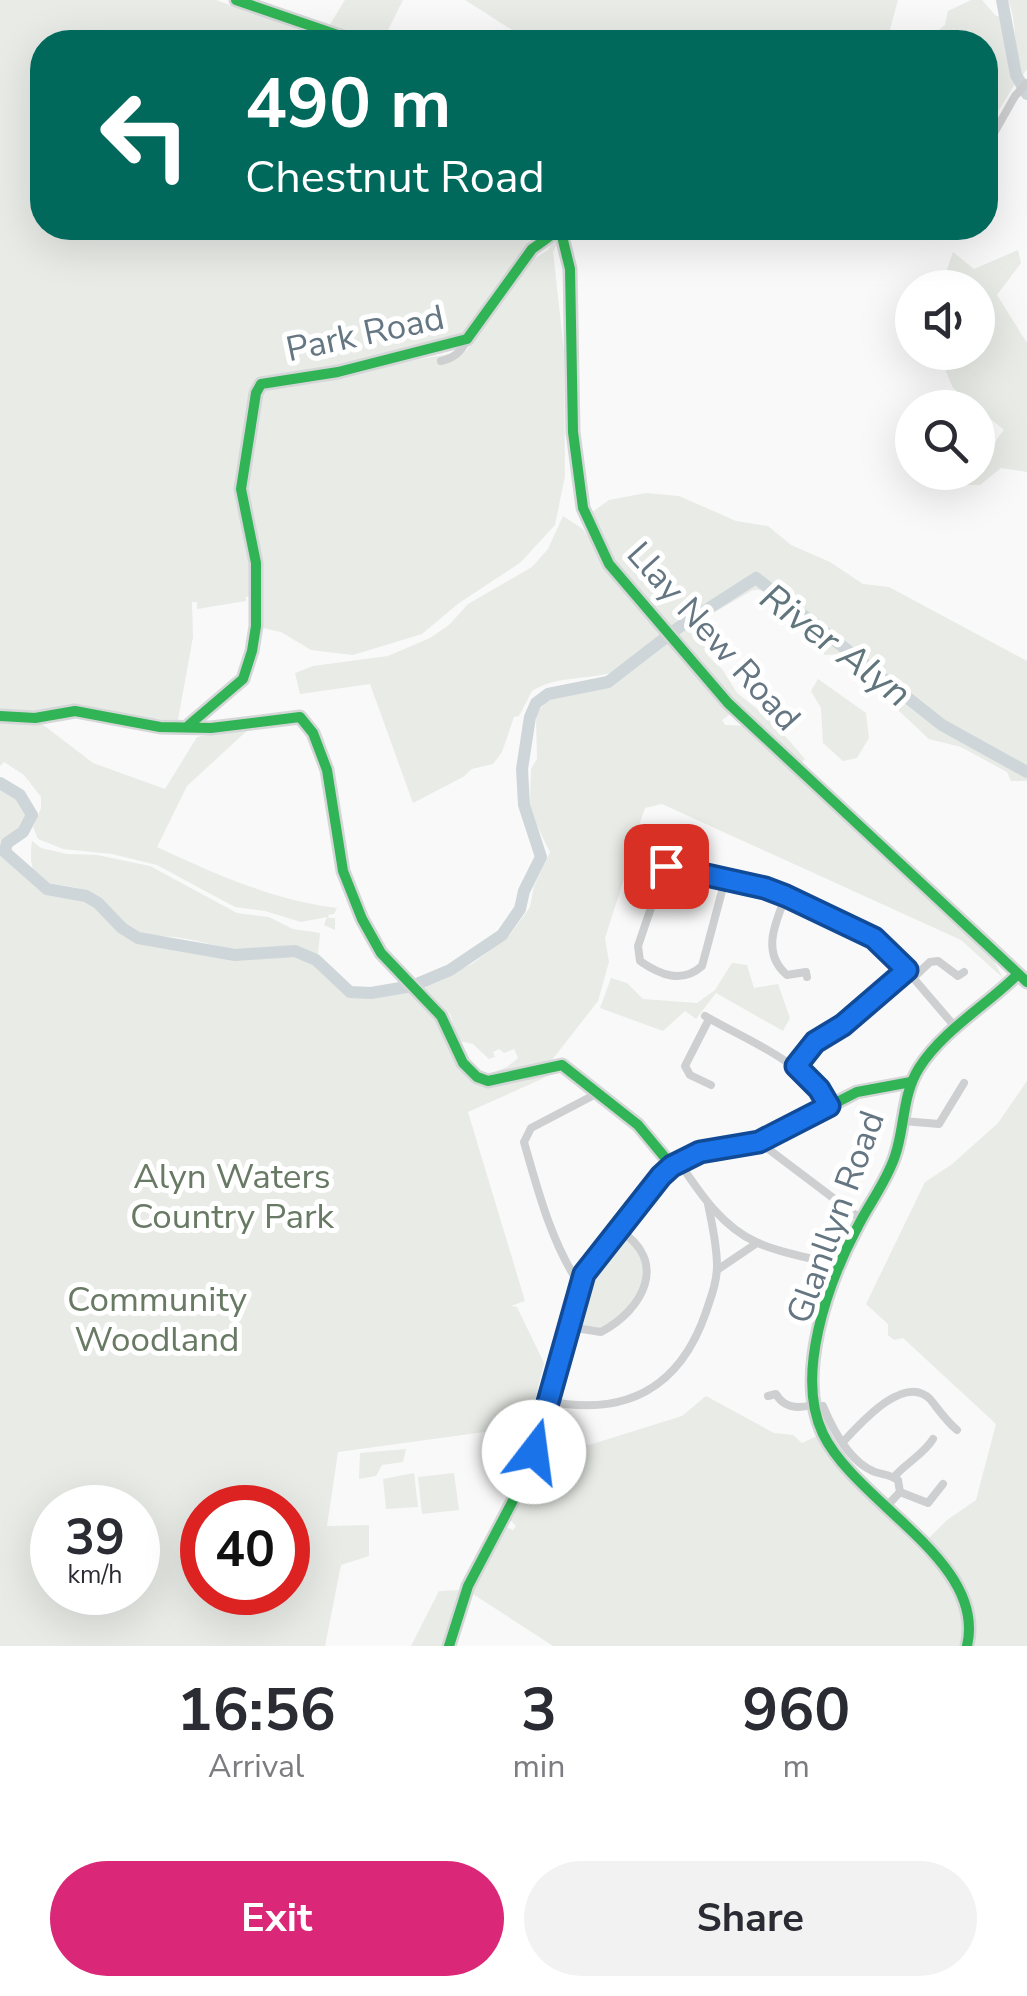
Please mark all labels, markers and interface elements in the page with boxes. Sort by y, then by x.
text: 490 m [245,56,451,152]
icon: left [80,70,210,200]
text: Chestnut Road [245,147,545,208]
map controls [895,270,995,490]
button: sound [895,270,995,370]
street label: Park Road [282,294,448,373]
button: search [895,390,995,490]
street label: Llay New Road [616,532,811,741]
water label: River Alyn [750,572,922,719]
pin [624,824,709,909]
icon: arrive [639,839,694,894]
street label: Glanllyn Road [775,1104,896,1330]
park label: Alyn Waters Country Park [130,1153,335,1240]
park label: Community Woodland [67,1276,247,1363]
position arrow [482,1400,586,1504]
speed limit sign: 40 [180,1485,310,1615]
text: 39 [65,1503,125,1572]
text: km/h [67,1558,123,1592]
text: 16:56 [177,1669,336,1751]
text: 3 [521,1669,557,1751]
text: 960 [742,1669,850,1751]
text: Arrival [208,1745,304,1788]
text: min [512,1745,565,1788]
text: m [782,1745,810,1788]
button: Exit [50,1861,504,1976]
button: Share [524,1861,977,1976]

